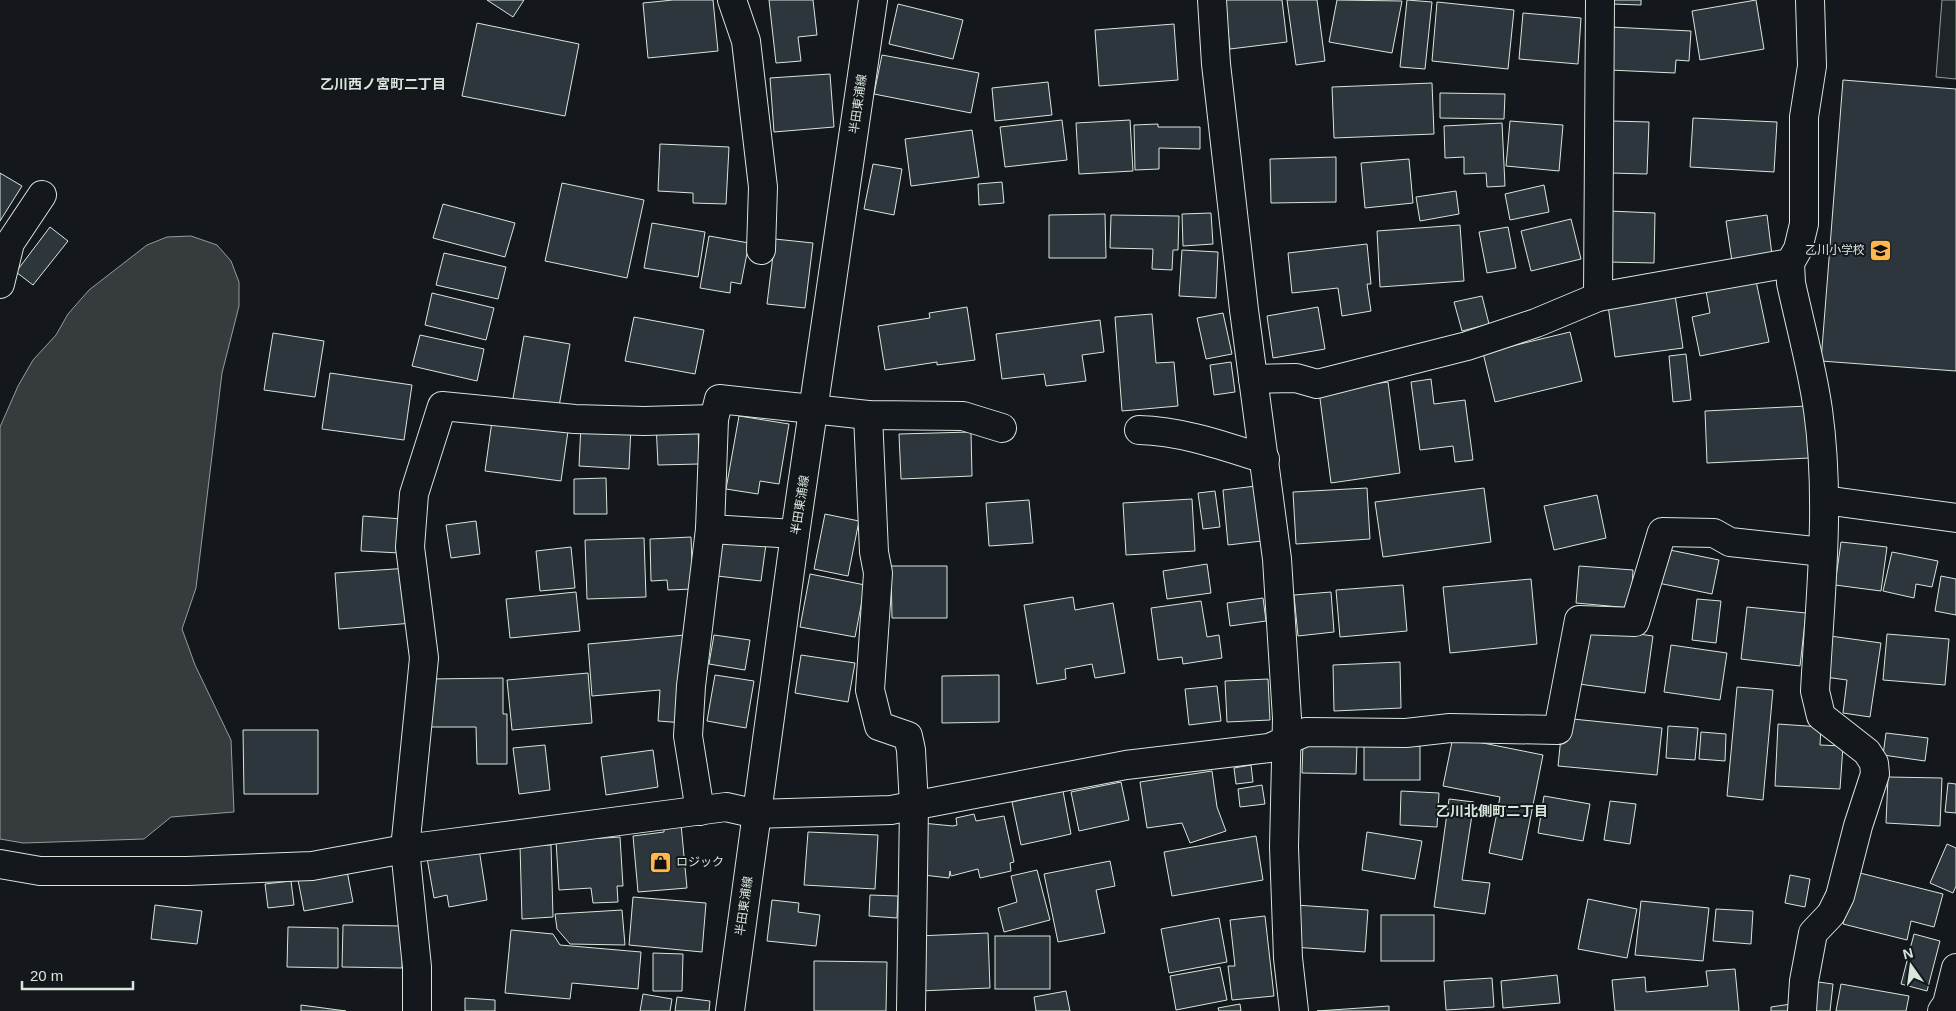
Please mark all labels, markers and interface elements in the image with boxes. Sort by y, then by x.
street label: 半田東浦線 [847,73,869,135]
district label: 乙川西ノ宮町二丁目 [320,76,446,92]
school or university icon: 乙川小学校 [1869,238,1893,262]
place label: 乙川小学校 [1805,243,1865,257]
street label: 半田東浦線 [788,474,812,536]
district label: 乙川北側町二丁目 [1436,803,1548,819]
shop icon: ロジック [648,850,672,874]
place label: ロジック [676,855,724,869]
street label: 半田東浦線 [733,875,755,937]
north arrow [1886,941,1936,991]
text: N [1901,944,1915,962]
scale bar [22,958,134,990]
text: 20 m [30,967,63,984]

